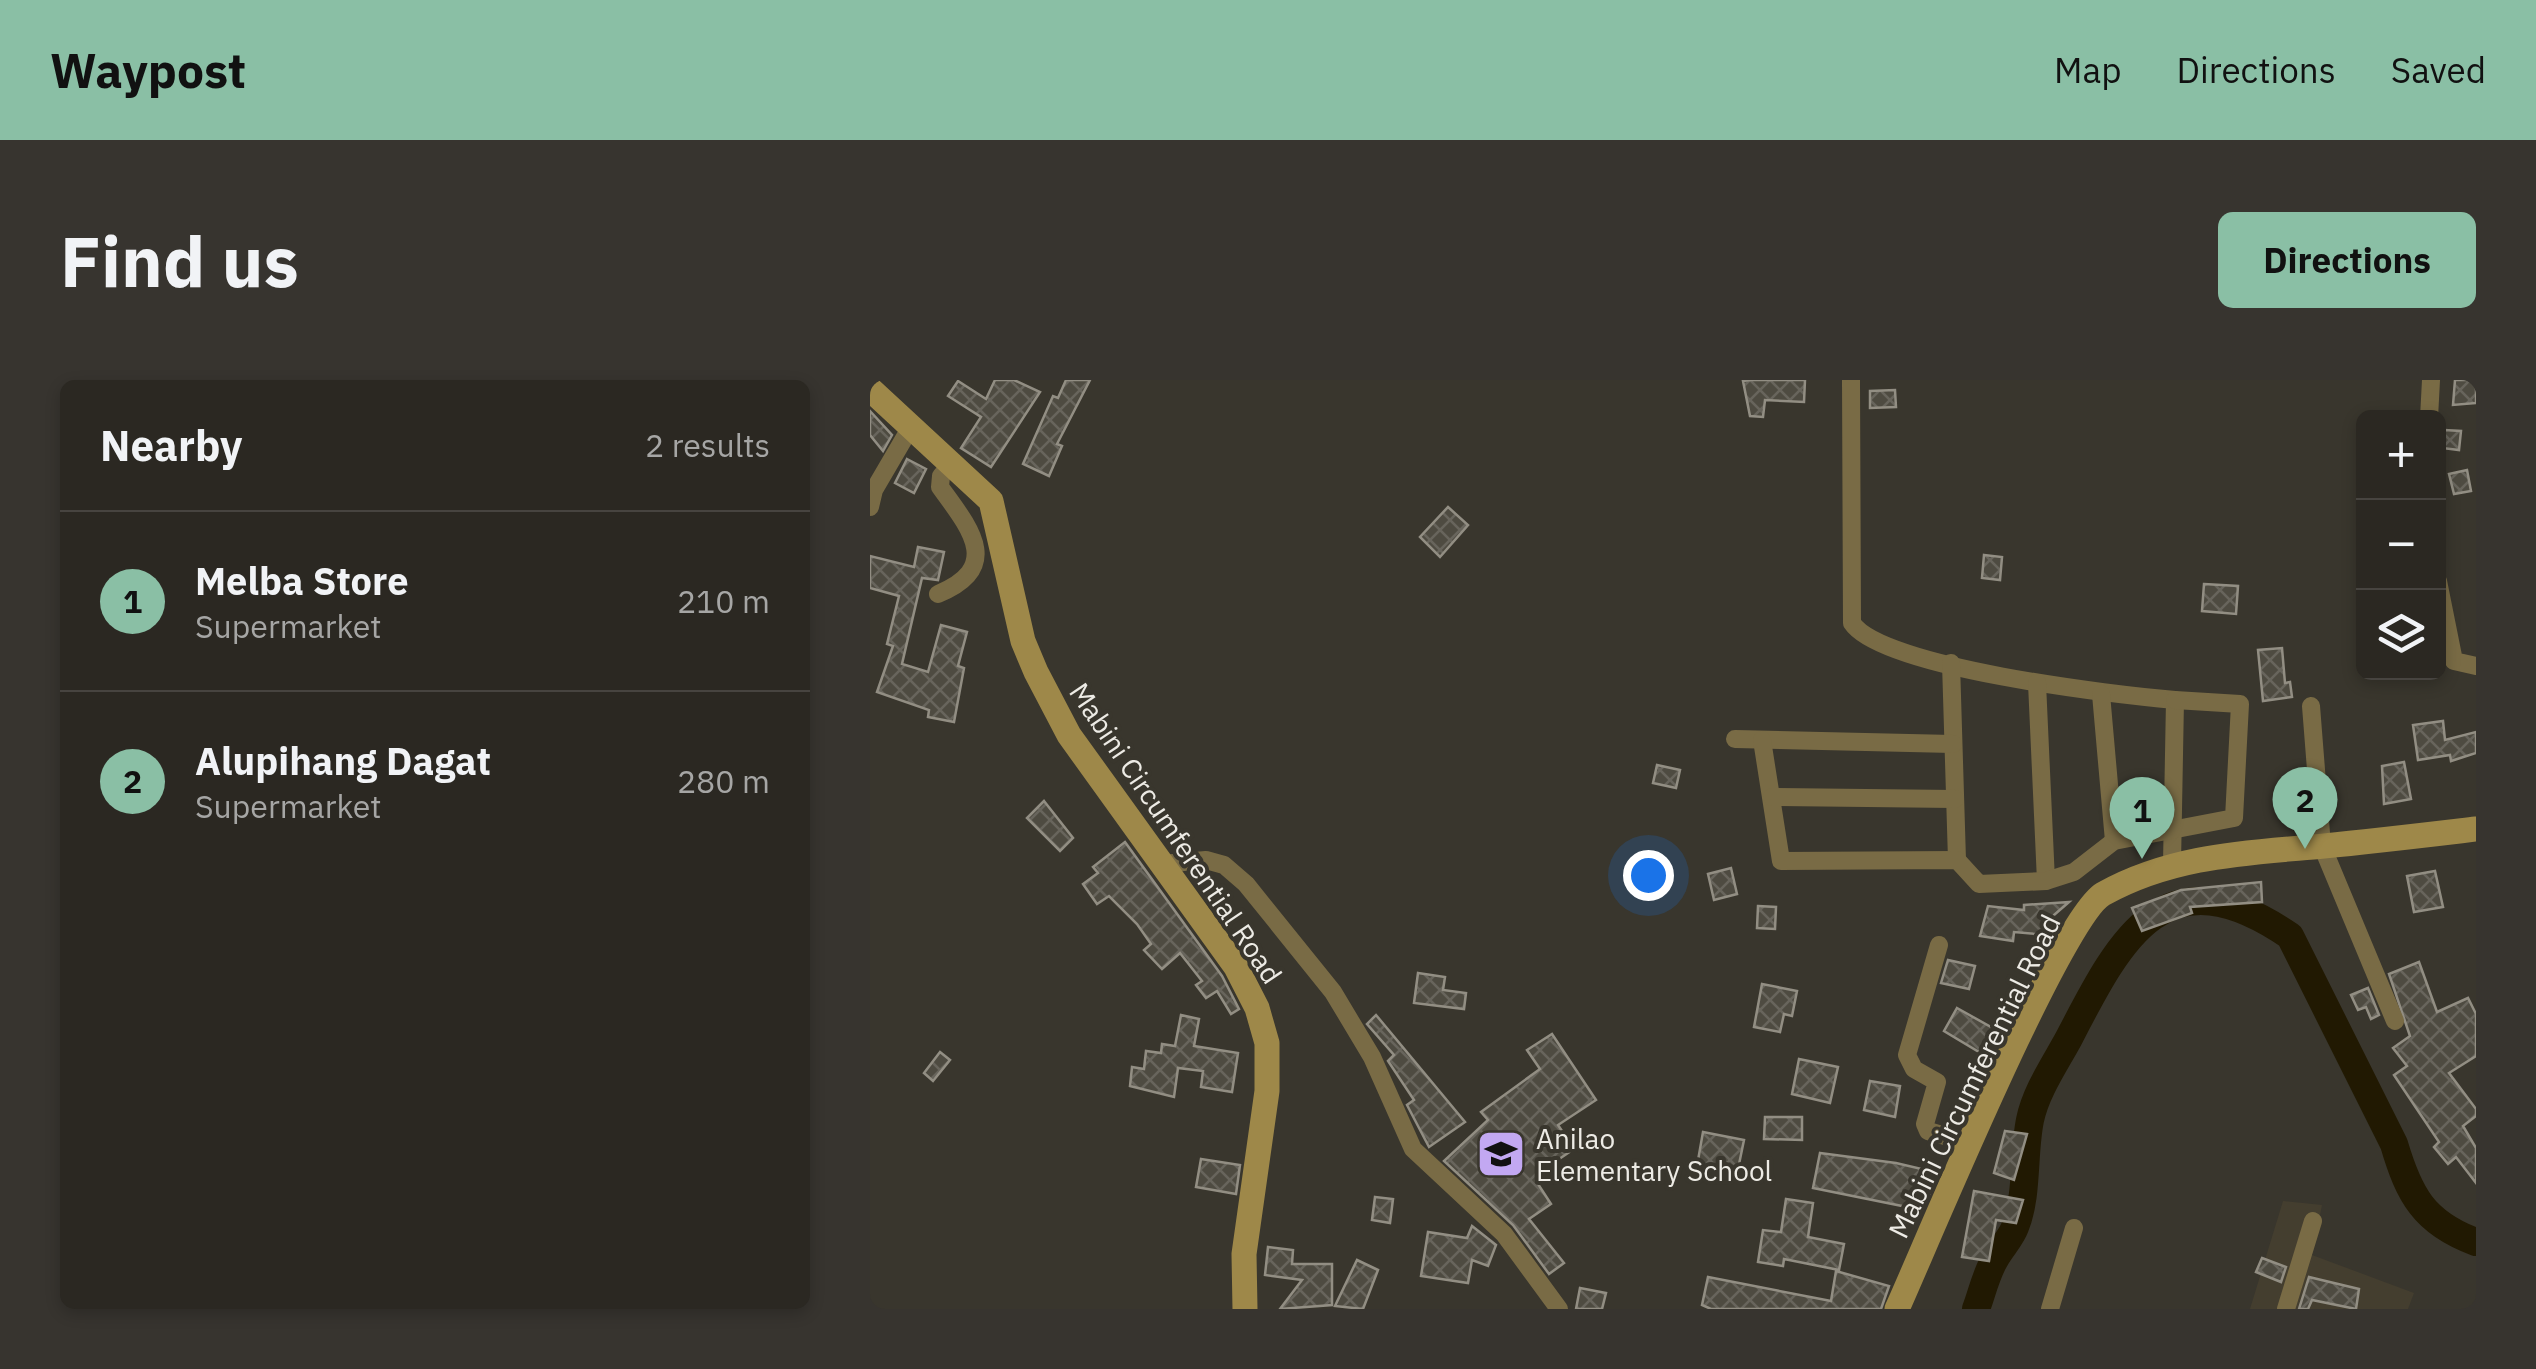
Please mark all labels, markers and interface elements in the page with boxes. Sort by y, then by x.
text: Waypost [50,39,246,101]
text: Map [2054,47,2122,93]
text: Directions [2177,47,2336,93]
text: Saved [2391,47,2486,93]
button: Directions [2218,212,2476,308]
text: Find us [60,215,299,306]
map controls [2356,410,2446,680]
button: + [2356,410,2446,500]
text: Nearby [100,418,242,473]
text: 2 results [645,424,770,466]
button: − [2356,500,2446,590]
text: Melba Store [195,556,409,605]
text: 1 [123,580,142,622]
text: 210 m [677,580,770,622]
button: layers [2356,590,2446,680]
text: Supermarket [195,605,382,647]
street label: Mabini Circumferential Road [1061,675,1291,991]
text: Alupihang Dagat [195,736,491,785]
text: 2 [123,760,142,802]
text: 280 m [677,760,770,802]
pin: 2 [2272,766,2338,849]
pin: 1 [2110,776,2174,859]
text: Supermarket [195,785,382,827]
your location [1623,850,1674,901]
street label: Mabini Circumferential Road [1879,908,2069,1244]
place label: Anilao Elementary School [1536,1120,1772,1189]
school or university icon: Anilao Elementary School [1475,1128,1527,1180]

